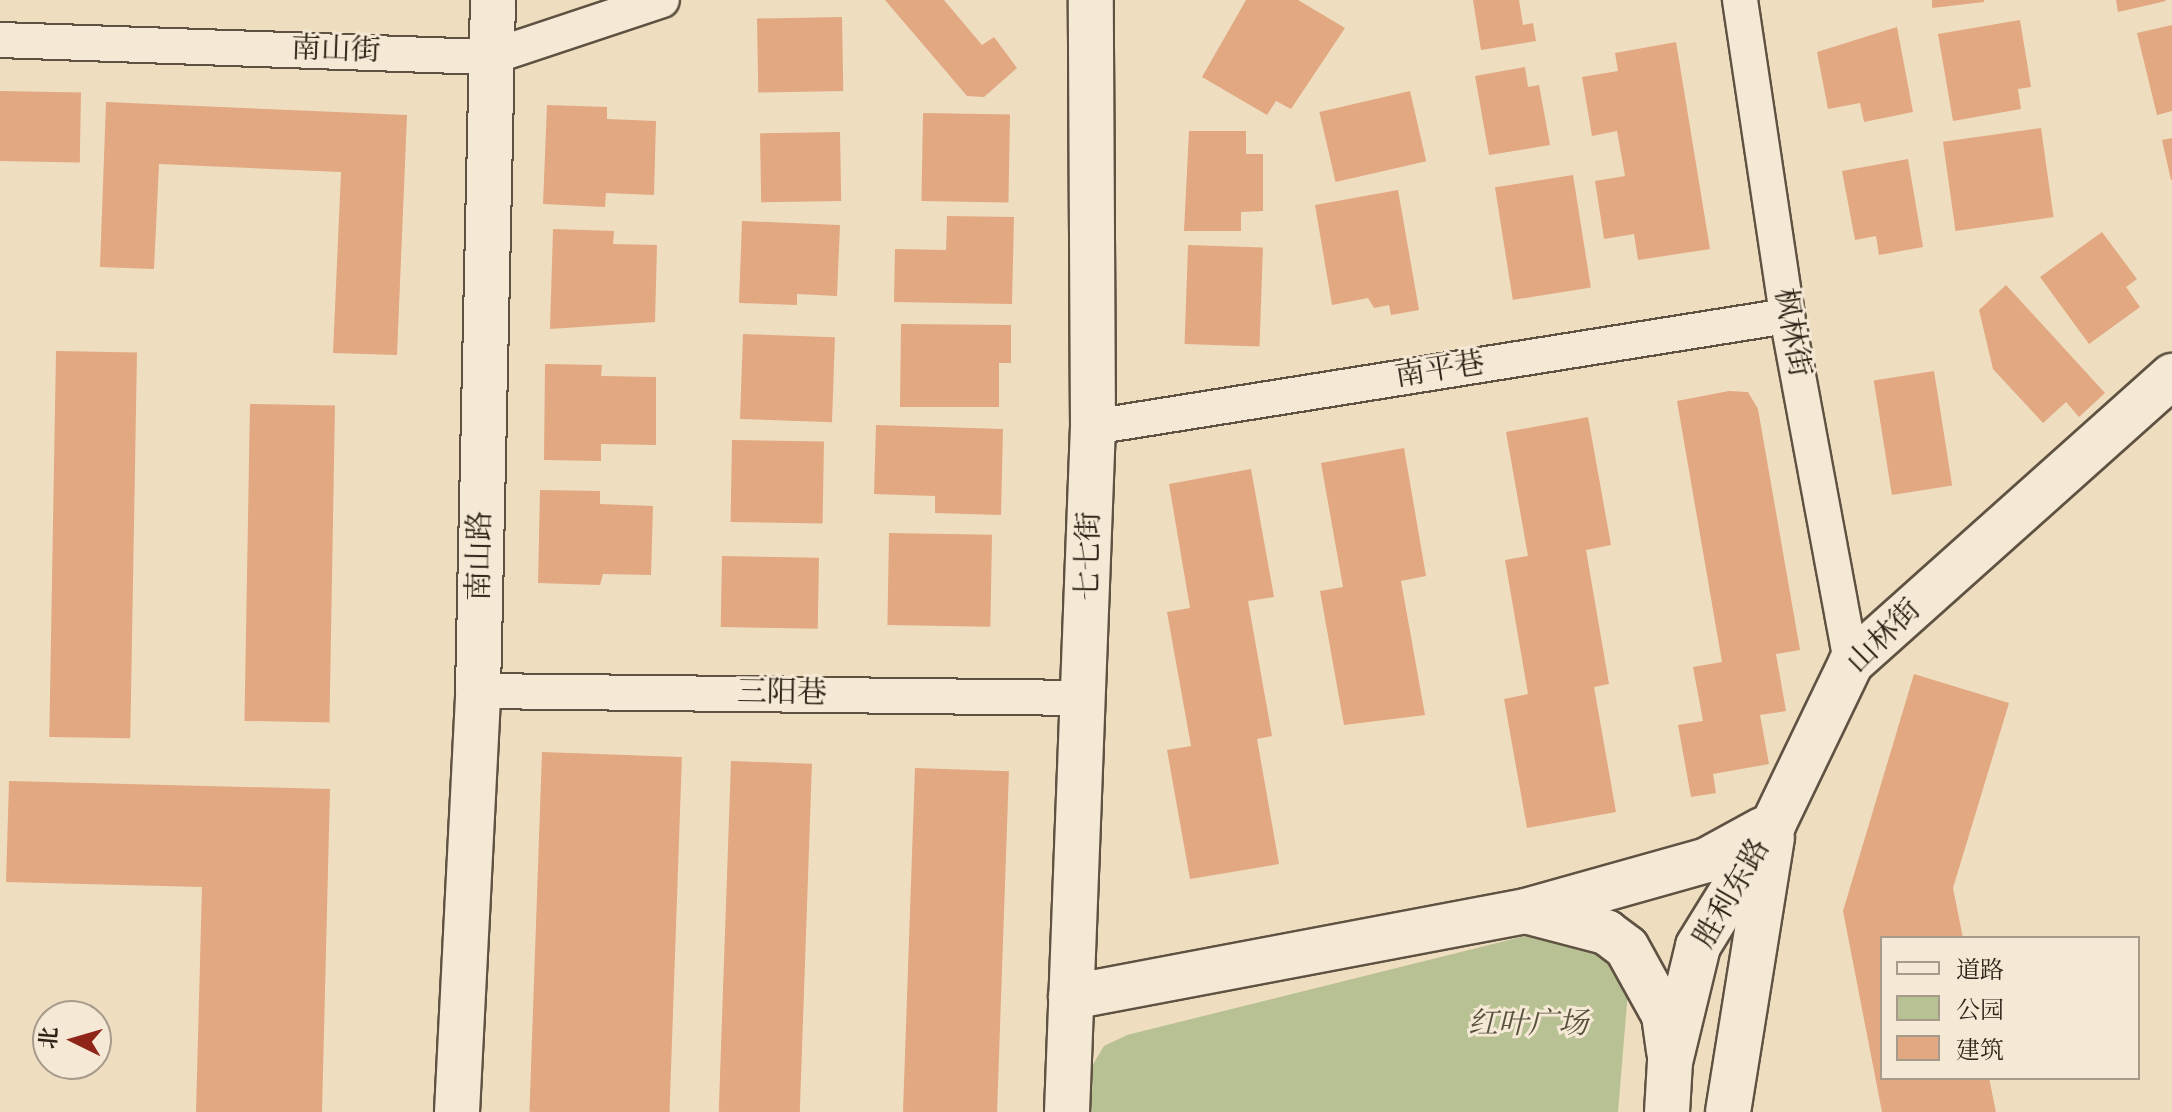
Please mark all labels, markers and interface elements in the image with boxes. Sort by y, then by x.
street label: 南山街 [290,31,382,71]
street label: 枫林街 [1765,286,1817,380]
street label: 南平巷 [1393,346,1487,396]
street label: 南山路 [462,511,500,601]
street label: 七七街 [1071,511,1109,601]
street label: 山林街 [1840,592,1930,682]
street label: 三阳巷 [737,675,827,713]
street label: 胜利东路 [1687,833,1779,955]
legend [1880,936,2140,1080]
text: 道路 [1956,956,2004,987]
text: 公园 [1956,996,2004,1027]
north arrow [32,1000,112,1080]
park label: 红叶广场 [1468,1007,1588,1043]
text: 北 [35,1026,65,1050]
text: 建筑 [1956,1036,2004,1067]

